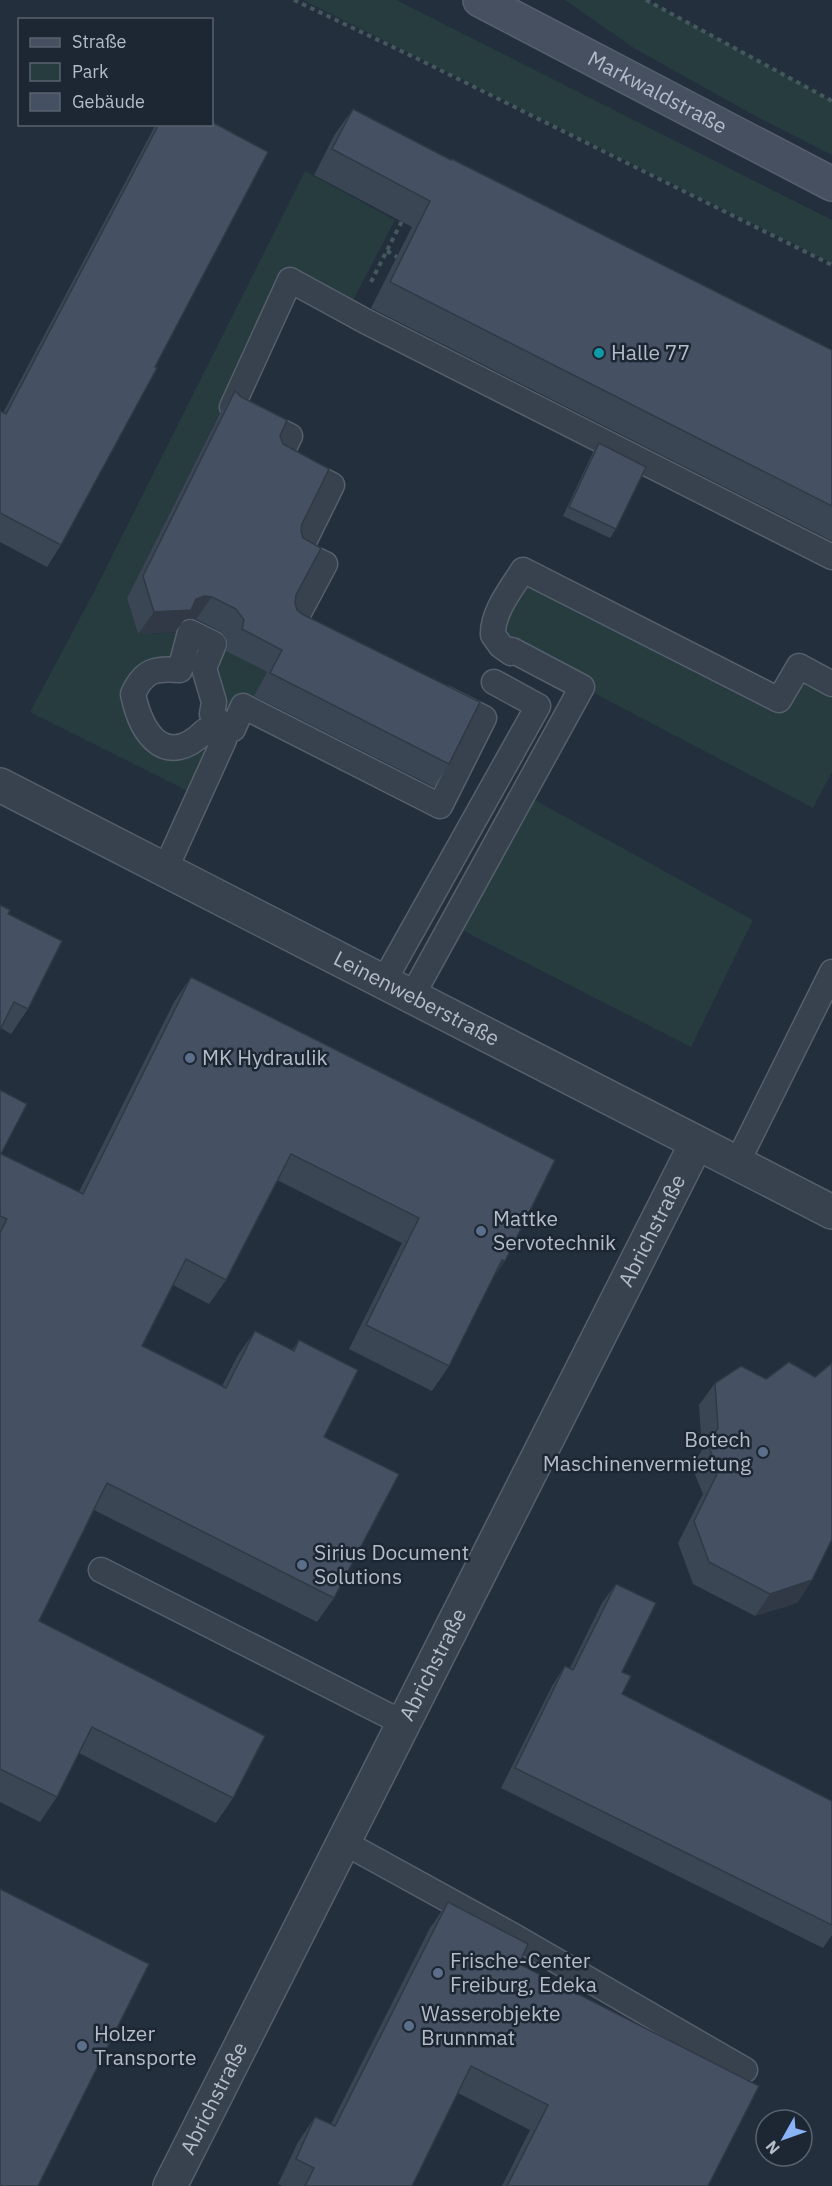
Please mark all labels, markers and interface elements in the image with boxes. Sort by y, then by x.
legend [18,18,213,126]
text: Straße [72,30,126,53]
street label: Markwaldstraße [583,44,732,140]
text: Park [72,60,109,83]
text: Gebäude [72,90,145,113]
place label: Halle 77 [611,338,690,366]
marker: Halle 77 [592,346,606,360]
street label: Leinenweberstraße [329,944,504,1052]
place label: MK Hydraulik [202,1043,328,1071]
marker: MK Hydraulik [183,1051,197,1065]
street label: Abrichstraße [611,1169,691,1291]
place label: Mattke Servotechnik [493,1204,616,1256]
marker: Mattke Servotechnik [474,1224,488,1238]
place label: Botech Maschinenvermietung [543,1425,751,1477]
marker: Botech Maschinenvermietung [756,1445,770,1459]
place label: Sirius Document Solutions [314,1538,469,1590]
marker: Sirius Document Solutions [295,1558,309,1572]
street label: Abrichstraße [392,1603,472,1725]
place label: Frische-Center Freiburg, Edeka [450,1946,597,1998]
marker: Frische-Center Freiburg, Edeka [431,1966,445,1980]
place label: Wasserobjekte Brunnmat [421,1999,561,2051]
place label: Holzer Transporte [94,2019,197,2071]
marker: Wasserobjekte Brunnmat [402,2019,416,2033]
street label: Abrichstraße [173,2037,253,2159]
marker: Holzer Transporte [75,2039,89,2053]
north arrow [754,2108,814,2168]
text: N [761,2137,784,2159]

